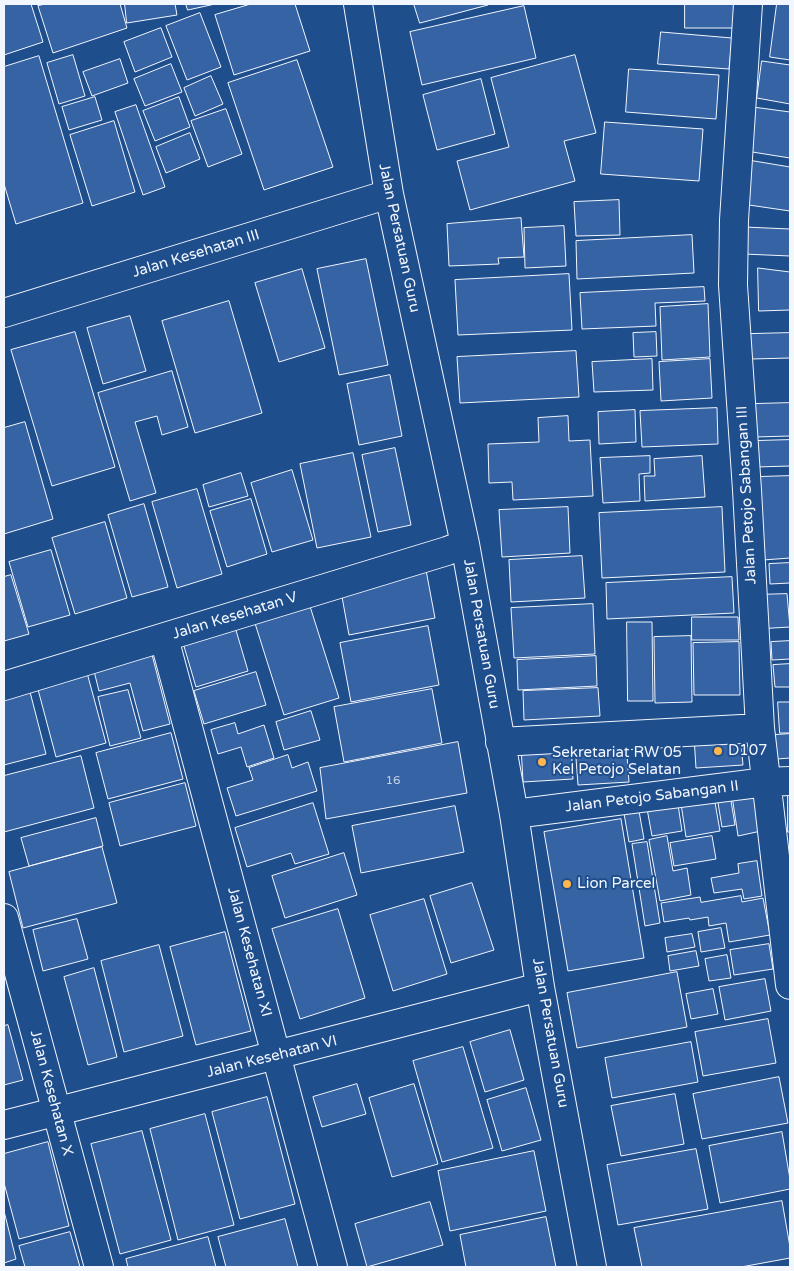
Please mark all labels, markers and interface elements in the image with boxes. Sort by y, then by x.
street label: Jalan Persatuan Guru [374,162,424,314]
street label: Jalan Kesehatan III [130,226,262,282]
street label: Jalan Petojo Sabangan III [733,405,761,585]
street label: Jalan Persatuan Guru [459,558,503,710]
street label: Jalan Kesehatan V [170,588,300,644]
place label: D107 [728,742,768,760]
place label: Sekretariat RW 05 Kel Petojo Selatan [552,744,682,779]
marker: D107 [712,745,724,757]
marker: Sekretariat RW 05 Kel Petojo Selatan [536,756,548,768]
house number: 16 [385,774,401,788]
street label: Jalan Petojo Sabangan II [564,777,740,817]
place label: Lion Parcel [577,875,655,893]
marker: Lion Parcel [561,878,573,890]
street label: Jalan Kesehatan XI [223,885,275,1019]
street label: Jalan Persatuan Guru [528,957,572,1109]
street label: Jalan Kesehatan X [26,1028,76,1158]
street label: Jalan Kesehatan VI [205,1032,339,1082]

